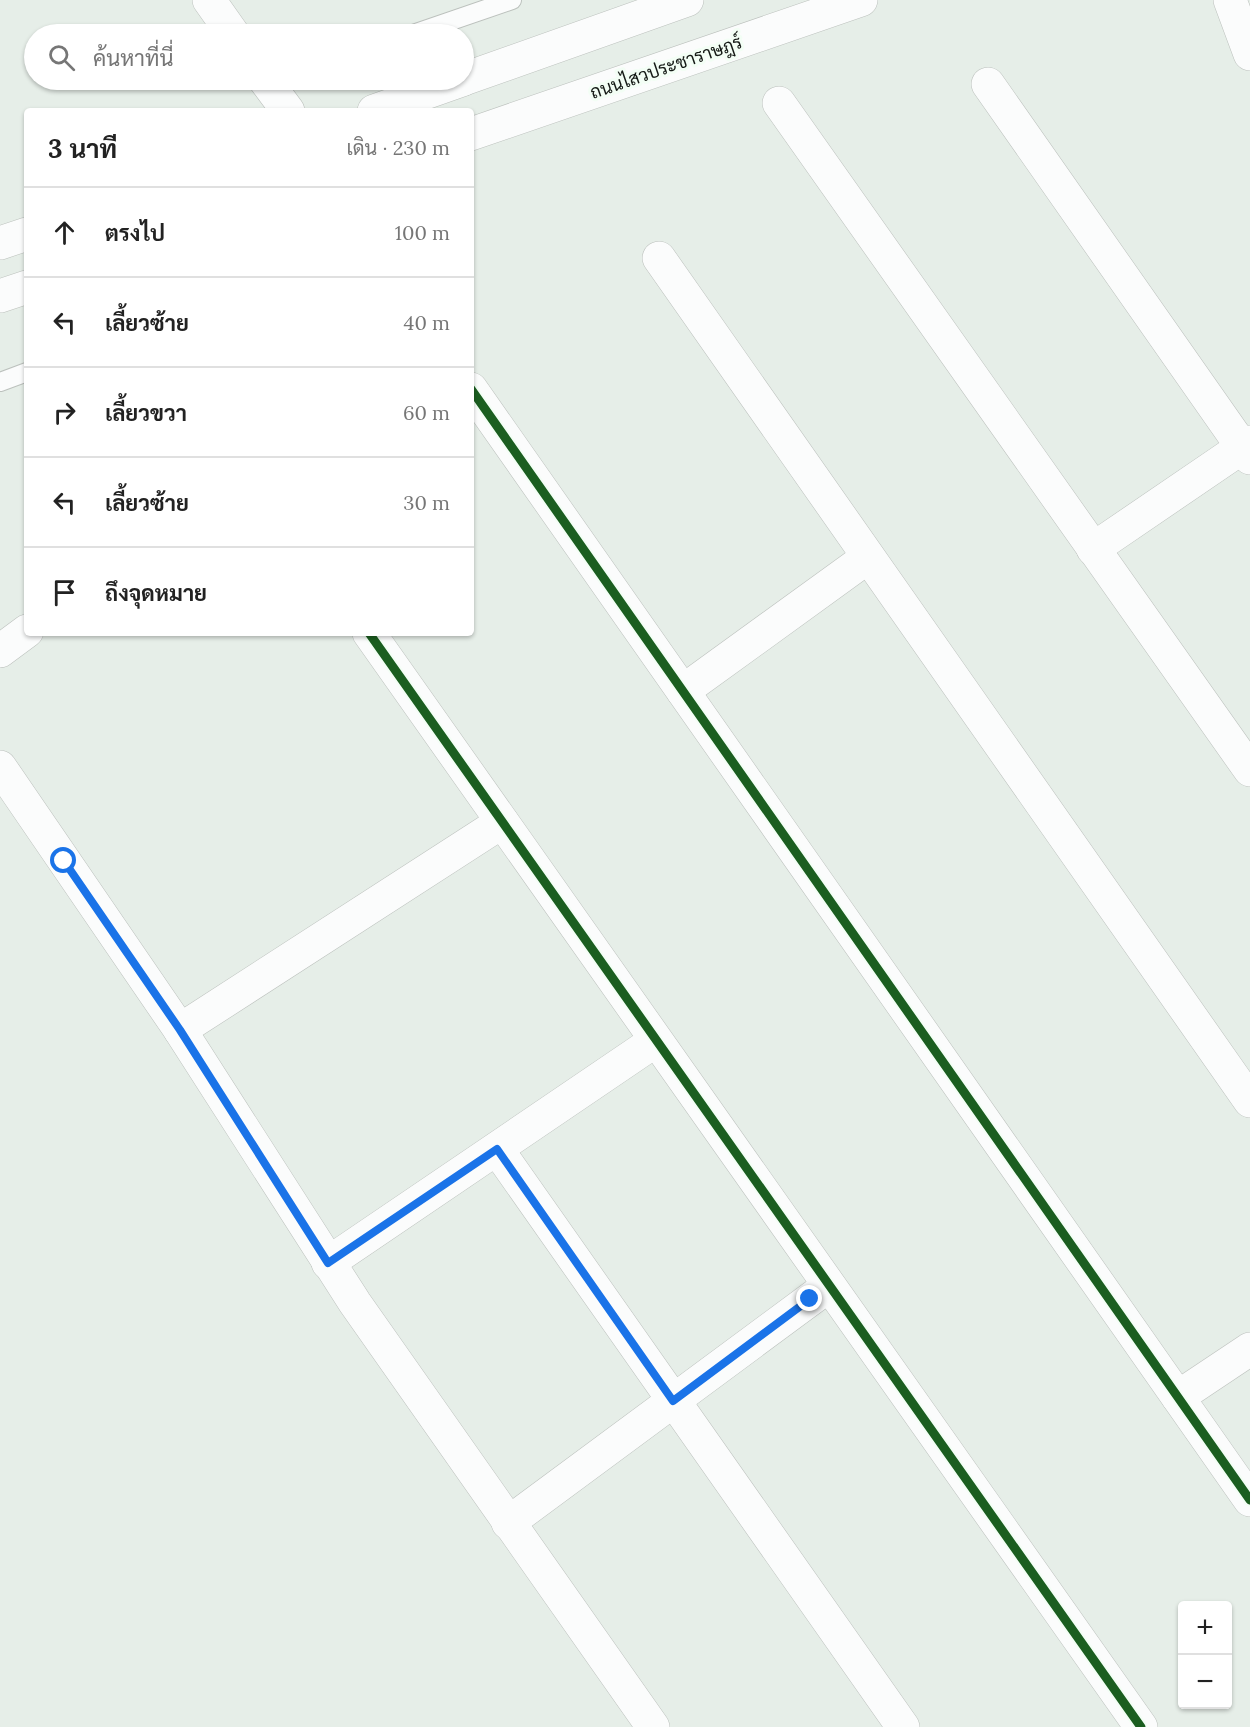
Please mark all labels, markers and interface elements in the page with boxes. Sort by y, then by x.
search box [24,24,474,90]
street label: ถนนไสวประชาราษฎร์ [587,29,746,105]
icon: search [45,41,78,74]
text: ค้นหาที่นี่ [93,44,173,72]
text: 3 นาที [48,132,117,165]
text: เดิน · 230 m [347,135,450,160]
icon: ahead [48,216,81,249]
text: ตรงไป [105,219,165,247]
text: 100 m [395,220,450,245]
icon: left [48,306,81,339]
text: เลี้ยวซ้าย [105,309,189,337]
text: 40 m [404,310,450,335]
icon: right [48,396,81,429]
text: เลี้ยวขวา [105,399,187,427]
text: 60 m [403,400,450,425]
icon: left [48,486,81,519]
text: เลี้ยวซ้าย [105,489,189,517]
text: 30 m [403,490,450,515]
icon: arrive [48,576,81,609]
text: ถึงจุดหมาย [105,579,207,607]
route start [50,847,76,873]
route end [796,1285,822,1311]
map controls [1178,1601,1232,1709]
button: + [1178,1601,1232,1655]
button: − [1178,1655,1232,1709]

